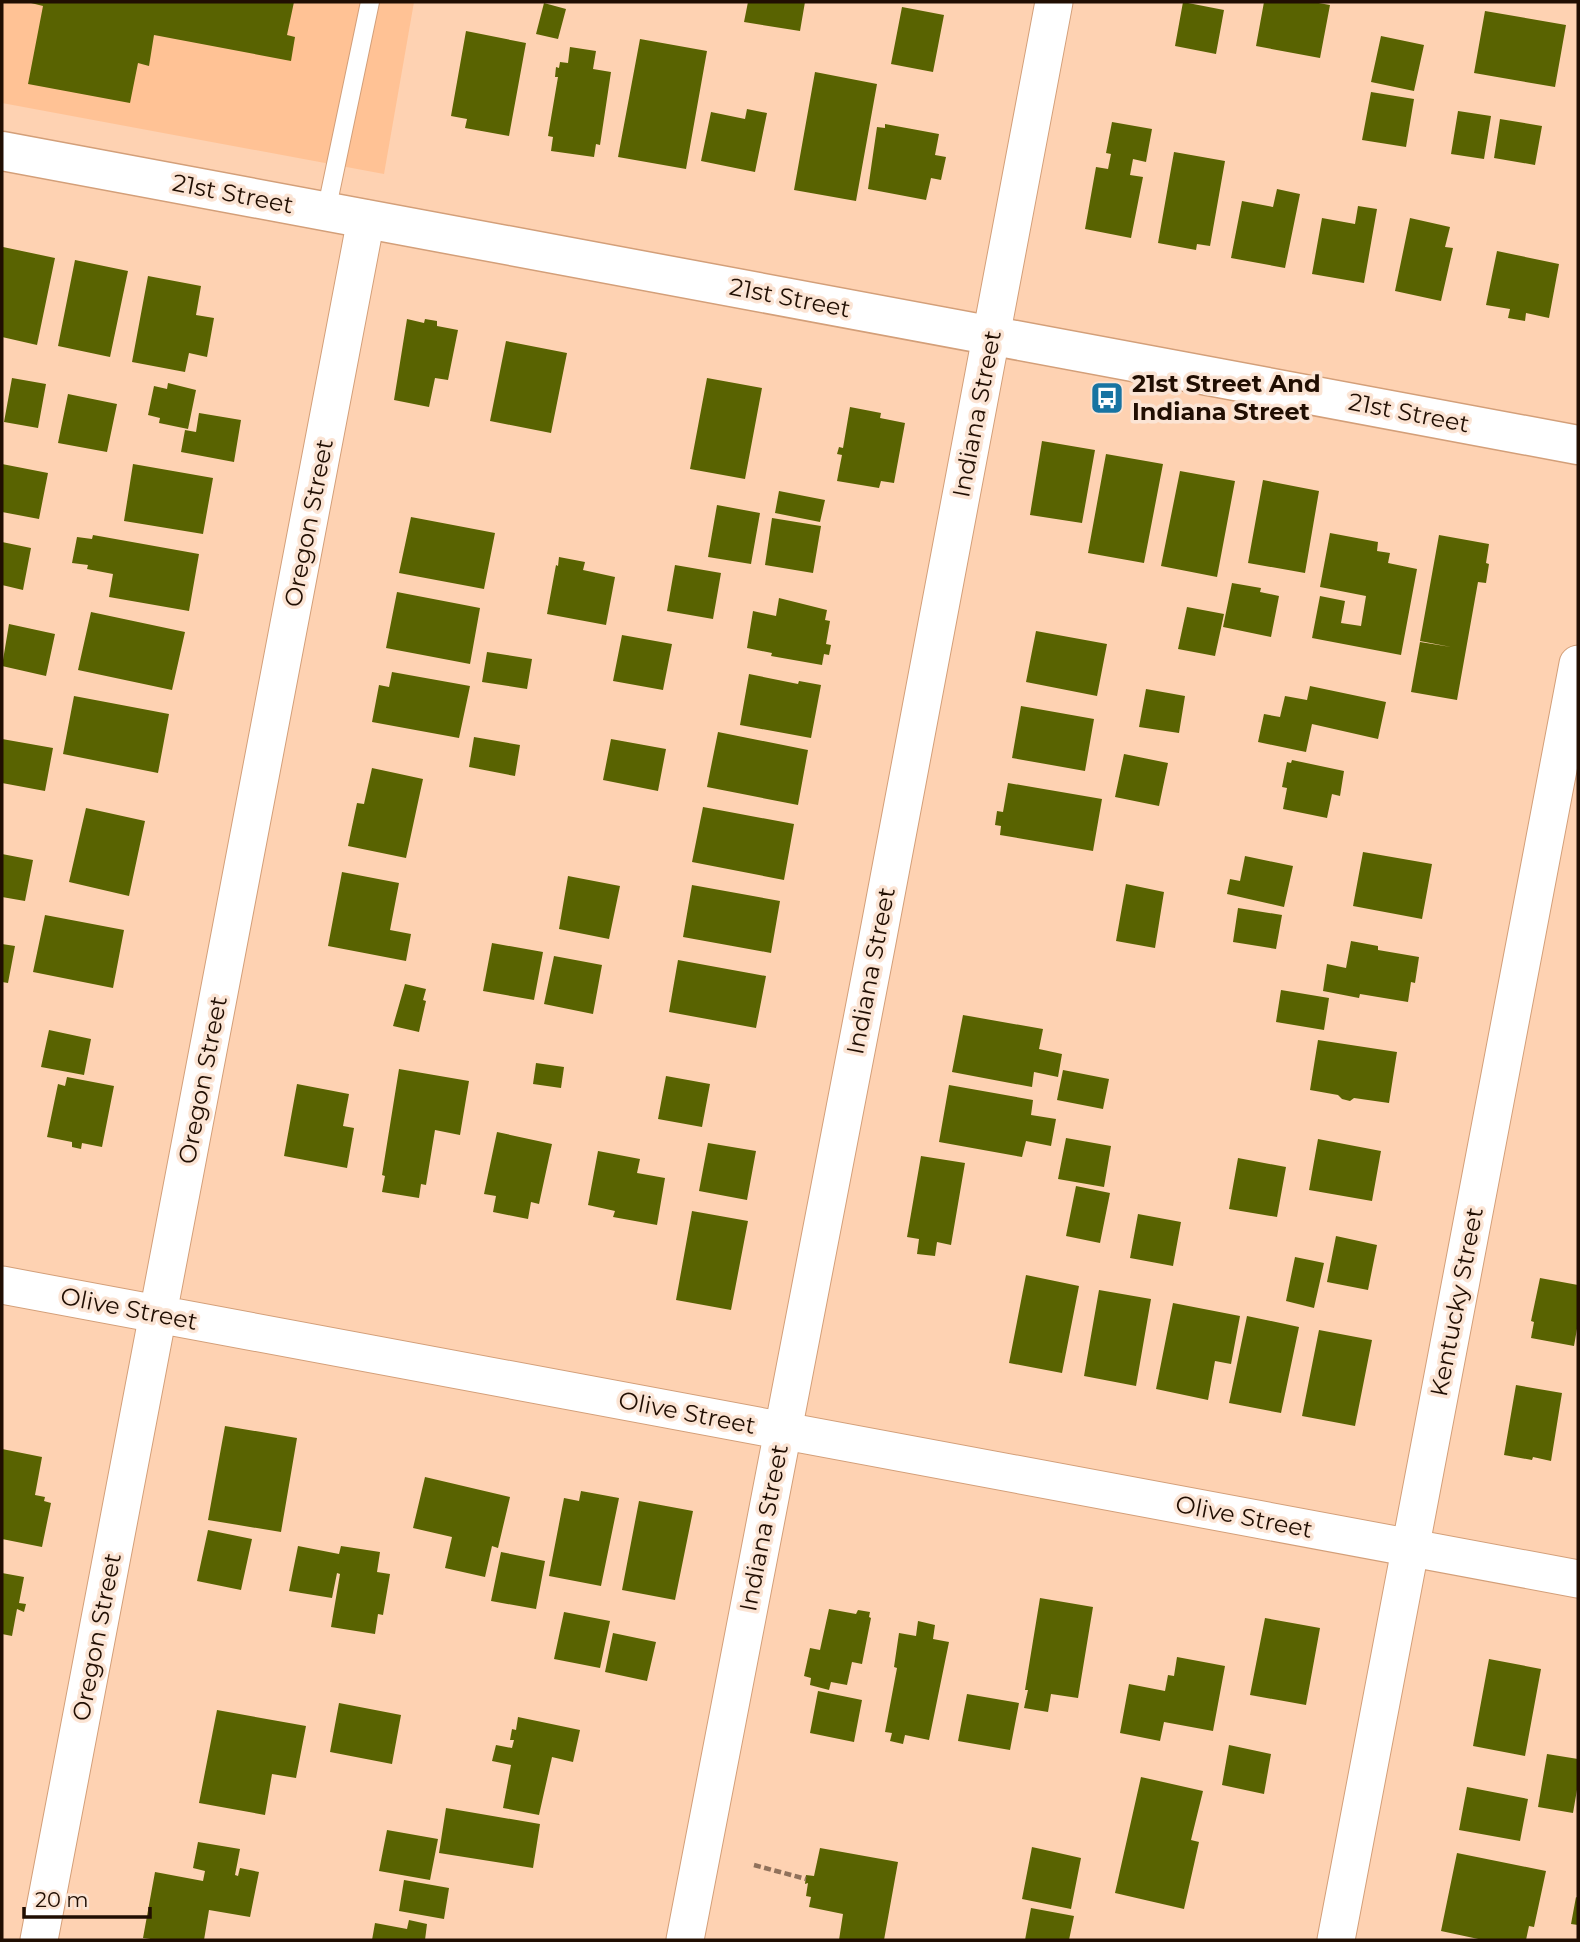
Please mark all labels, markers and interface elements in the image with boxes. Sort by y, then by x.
street label: 21st Street [170,168,296,219]
street label: 21st Street [727,272,853,323]
street label: Indiana Street [946,328,1007,500]
place label: 21st Street And Indiana Street [1132,369,1321,426]
bus stop icon: 21st Street And Indiana Street [1088,379,1126,417]
street label: 21st Street [1346,387,1472,438]
street label: Oregon Street [278,436,339,609]
street label: Indiana Street [840,885,901,1057]
street label: Oregon Street [172,993,233,1166]
street label: Kentucky Street [1424,1205,1489,1399]
street label: Olive Street [58,1281,200,1336]
street label: Olive Street [616,1385,758,1440]
street label: Indiana Street [733,1442,794,1614]
street label: Olive Street [1173,1489,1315,1544]
street label: Oregon Street [66,1550,127,1723]
scale bar [24,1876,150,1920]
text: 20 m [35,1887,89,1912]

